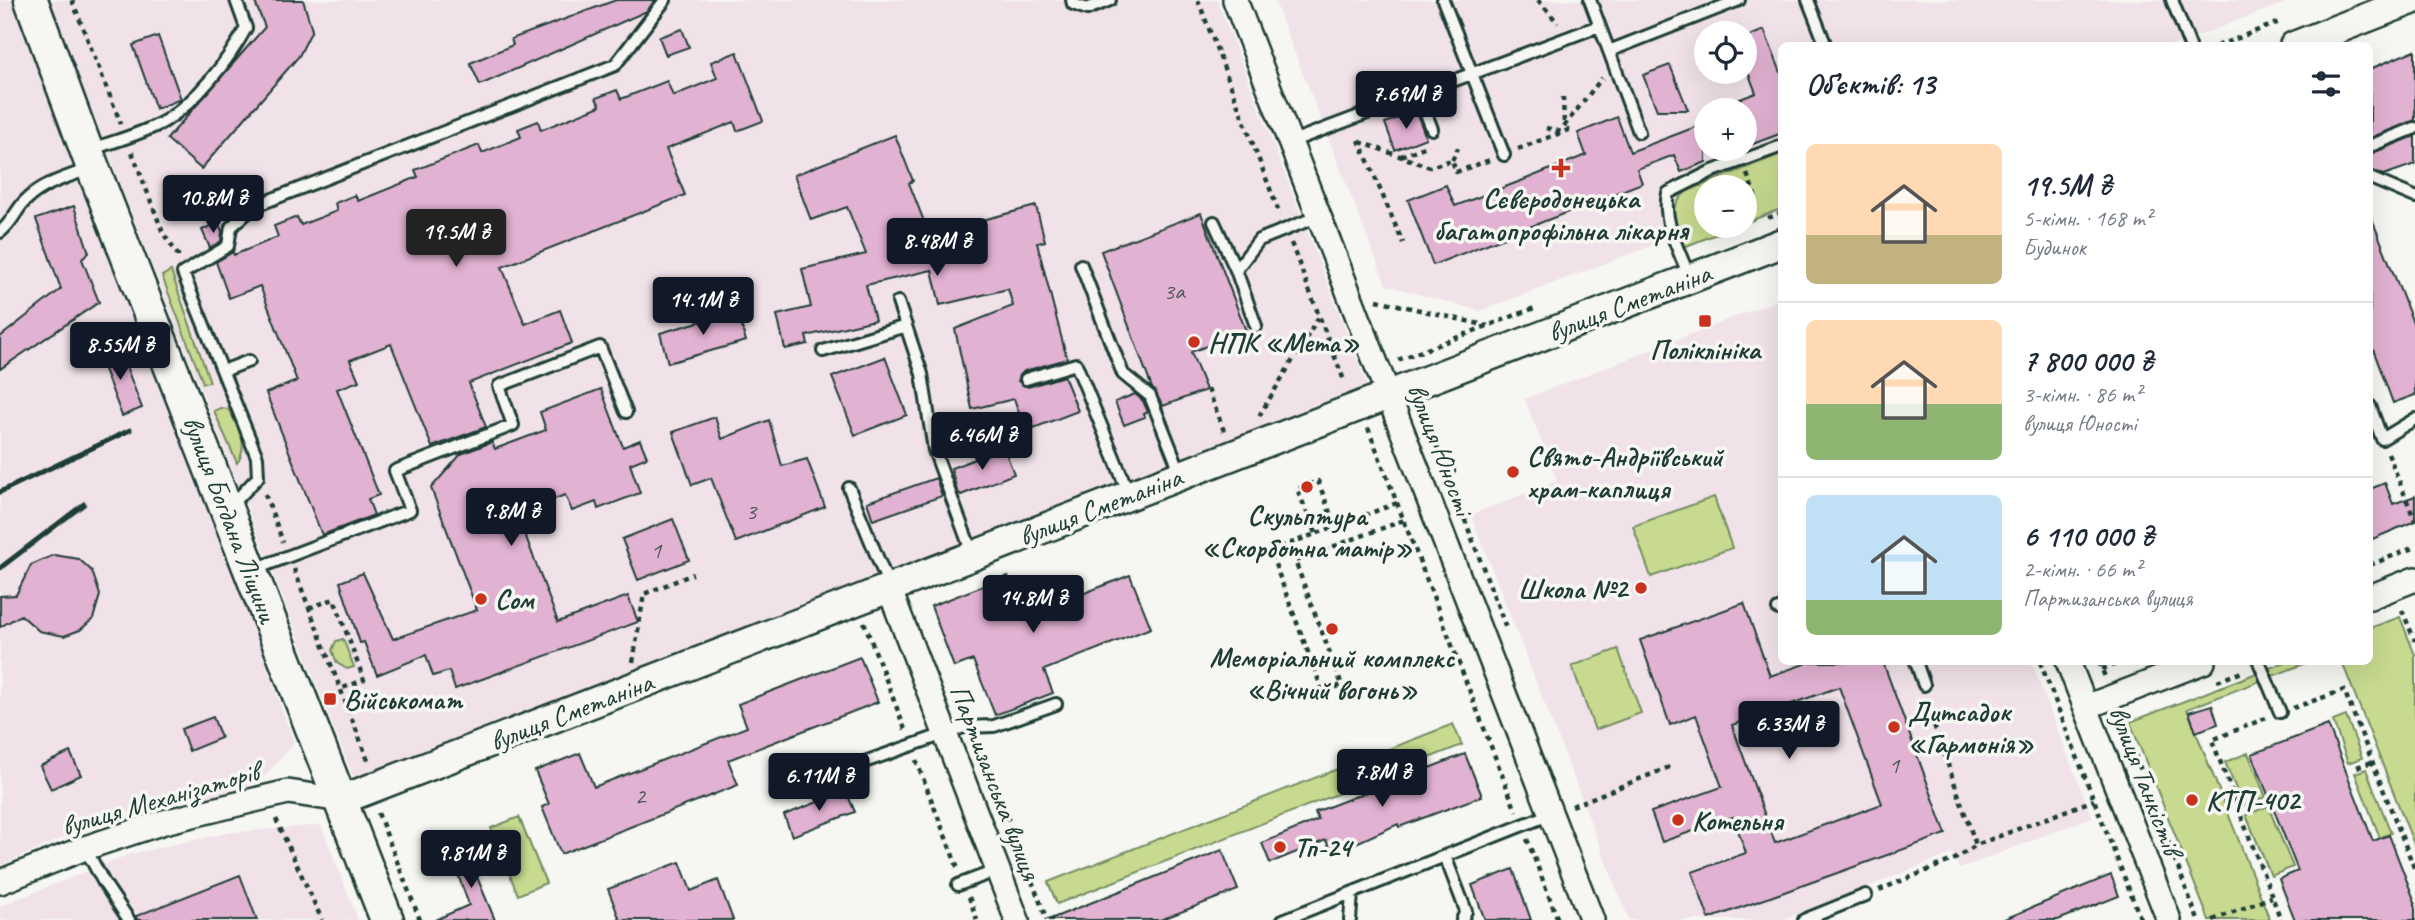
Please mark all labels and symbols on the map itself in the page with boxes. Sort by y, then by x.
pin: 7.69M ₴ [1341,72,1471,131]
marker: Сєвєродонецька багатопрофільна лікарня [1551,158,1571,178]
pin: 10.8M ₴ [148,176,278,235]
place label: Сєвєродонецька багатопрофільна лікарня [1434,181,1690,248]
pin: 19.5M ₴ [391,210,521,269]
pin: 8.48M ₴ [872,218,1002,278]
street label: вулиця Сметаніна [1542,255,1718,350]
house number: 3а [1163,276,1186,306]
pin: 14.1M ₴ [638,278,768,337]
marker: Поліклініка [1697,313,1713,329]
pin: 8.55M ₴ [55,322,185,382]
place label: НПК «Мета» [1208,325,1360,360]
place label: Поліклініка [1650,332,1763,367]
marker: НПК «Мета» [1186,334,1202,350]
street label: вулиця Юності [1399,378,1483,524]
street label: вулиця Богдана Ліщини [175,411,287,629]
pin: 6.46M ₴ [917,412,1047,472]
place label: Свято-Андріївський храм-каплиця [1527,439,1725,506]
street label: вулиця Сметаніна [1013,459,1189,554]
marker: Свято-Андріївський храм-каплиця [1505,464,1521,480]
marker: Скульптура «Скорботна матір» [1299,479,1315,495]
pin: 9.8M ₴ [454,489,568,548]
house number: 3 [746,496,759,526]
place label: Скульптура «Скорботна матір» [1202,498,1413,565]
house number: 1 [651,535,663,565]
place label: Школа №2 [1518,571,1629,606]
pin: 14.8M ₴ [968,576,1098,635]
marker: Школа №2 [1633,580,1649,596]
place label: Сом [495,582,535,617]
marker: Сом [473,591,489,607]
marker: Меморіальний комплекс «Вічний вогонь» [1324,621,1340,637]
place label: Меморіальний комплекс «Вічний вогонь» [1209,640,1455,707]
street label: вулиця Сметаніна [484,664,660,759]
street label: Партизанська вулиця [942,680,1049,886]
place label: Військомат [344,682,464,717]
marker: Військомат [322,691,338,707]
place label: Дитсадок «Гармонія» [1908,694,2034,761]
street label: вулиця Танкістів [2101,701,2192,866]
pin: 6.33M ₴ [1724,702,1854,761]
marker: Дитсадок «Гармонія» [1886,719,1902,735]
pin: 7.8M ₴ [1325,750,1439,809]
house number: 1 [1889,750,1901,780]
street label: вулиця Механізаторів [57,752,269,844]
pin: 6.11M ₴ [754,754,884,813]
house number: 2 [635,781,648,811]
place label: КТП-402 [2206,783,2302,818]
marker: КТП-402 [2184,792,2200,808]
place label: Котельня [1692,803,1785,838]
marker: Котельня [1670,812,1686,828]
pin: 9.81M ₴ [406,830,536,890]
place label: Тп-24 [1294,830,1355,865]
marker: Тп-24 [1272,839,1288,855]

